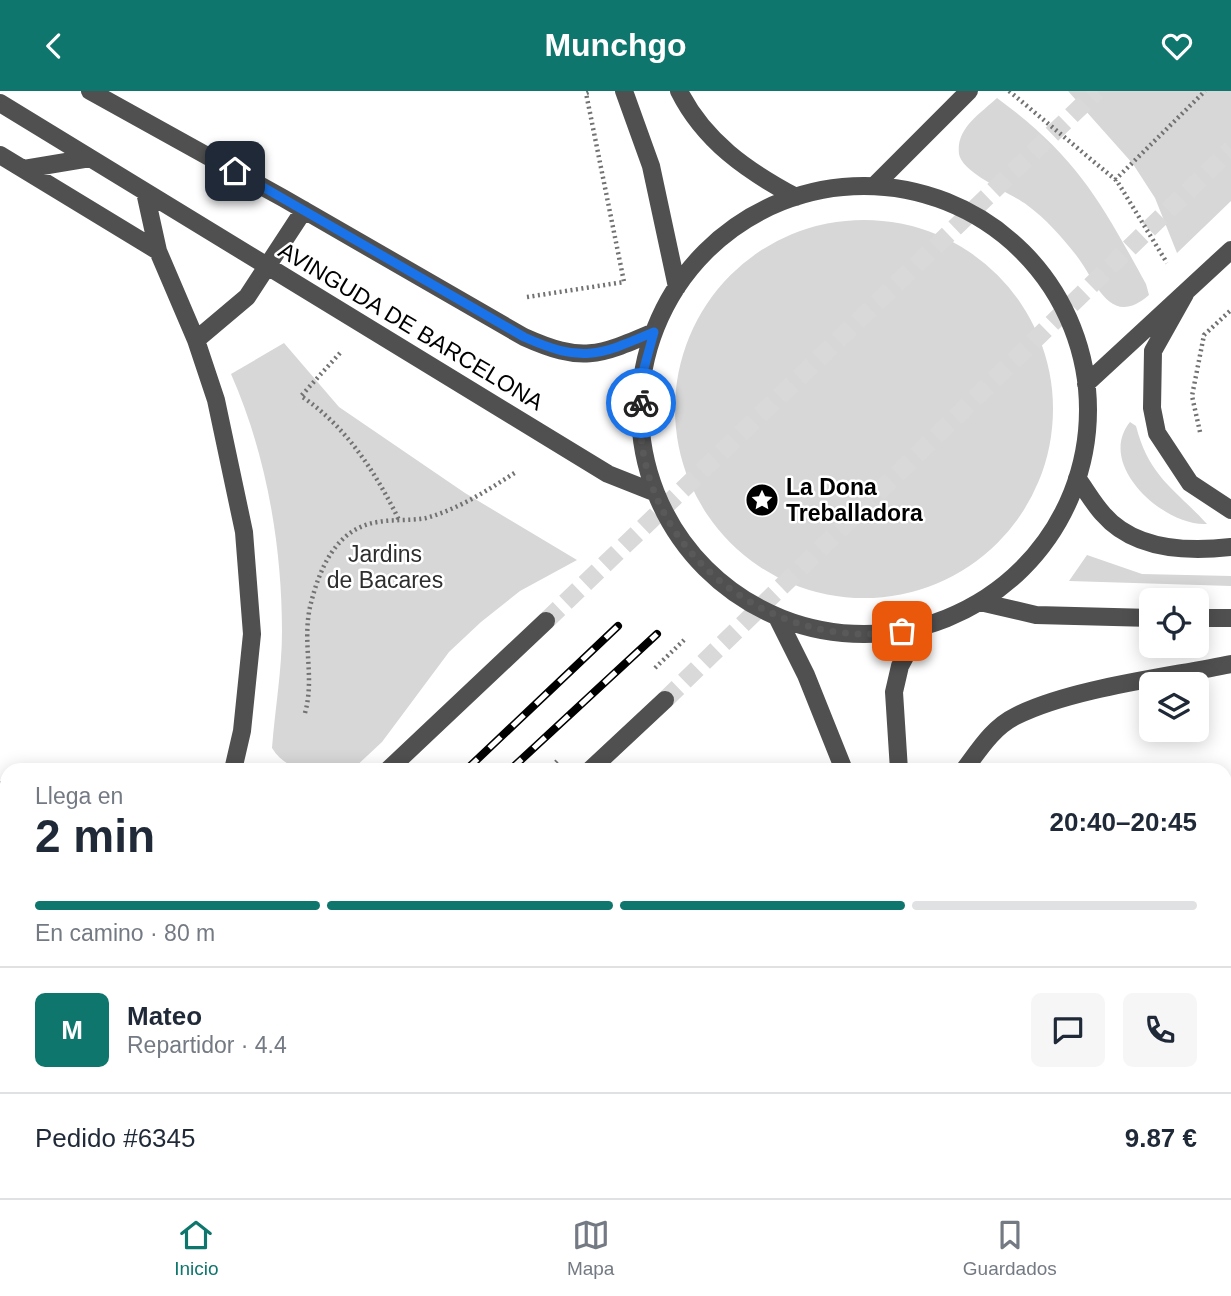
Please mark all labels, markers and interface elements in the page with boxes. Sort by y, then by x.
icon: back [35,27,73,65]
text: Munchgo [544,27,687,63]
icon: heart [1158,27,1196,65]
pin [205,141,265,201]
icon: home [216,152,254,190]
street label: AVINGUDA DE BARCELONA [274,237,548,416]
courier [606,368,676,438]
icon: bike [622,384,660,422]
place label: La Dona Treballadora [786,474,923,526]
place icon: La Dona Treballadora [743,481,781,519]
park label: Jardins de Bacares [327,541,443,593]
map controls [1139,588,1209,742]
button: locate [1139,588,1209,658]
pin [872,601,932,661]
icon: bag [883,612,921,650]
button: layers [1139,672,1209,742]
text: Llega en [35,783,123,809]
text: 20:40–20:45 [1050,807,1197,837]
text: 2 min [35,810,155,862]
text: En camino · 80 m [35,920,215,946]
button: chat [1031,993,1105,1067]
button: phone [1123,993,1197,1067]
text: Mateo [127,1001,202,1031]
text: M [61,1015,83,1045]
text: Repartidor · 4.4 [127,1032,287,1058]
text: Pedido #6345 [35,1123,195,1153]
text: 9.87 € [1125,1123,1197,1153]
tab: Inicio [174,1216,219,1280]
tab: Mapa [567,1216,614,1280]
tab: Guardados [963,1216,1057,1280]

